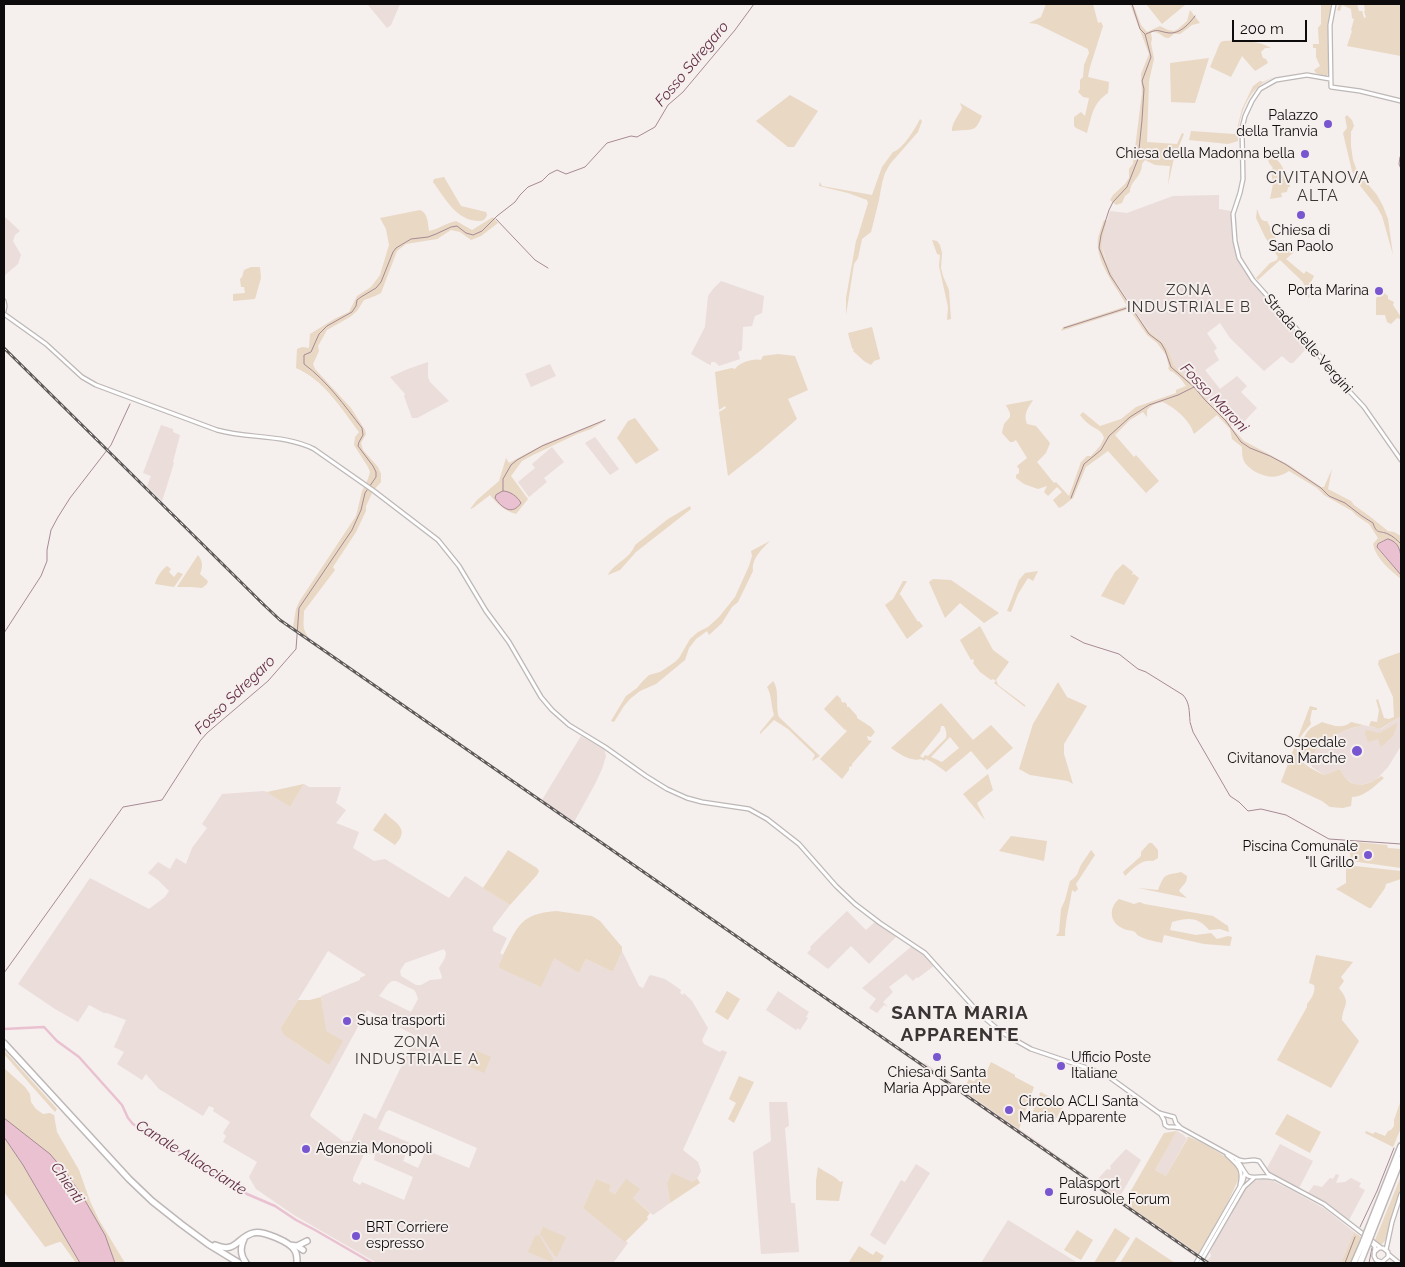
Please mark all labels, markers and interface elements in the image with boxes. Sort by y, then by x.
scale bar [1235,10,1310,42]
water label: Fosso Sdregaro [651,18,733,110]
text: 200 m [1240,20,1284,38]
place label: Palazzo della Tranvia [1236,108,1318,140]
marker: Palazzo della Tranvia [1322,118,1334,130]
place label: Chiesa della Madonna bella [1116,146,1295,162]
marker: Chiesa della Madonna bella [1299,148,1311,160]
district label: CIVITANOVA ALTA [1265,168,1371,206]
marker: Chiesa di San Paolo [1295,209,1307,221]
place label: Chiesa di San Paolo [1269,223,1333,256]
district label: ZONA INDUSTRIALE B [1125,281,1253,316]
place label: Porta Marina [1288,283,1369,299]
marker: Porta Marina [1373,285,1385,297]
street label: Strada delle Vergini [1260,291,1356,397]
water label: Fosso Maroni [1176,360,1252,436]
water label: Fosso Sdregaro [191,652,279,738]
place label: Ospedale Civitanova Marche [1227,735,1346,768]
marker: Ospedale Civitanova Marche [1350,744,1364,758]
place label: Piscina Comunale "Il Grillo" [1242,839,1358,872]
marker: Piscina Comunale "Il Grillo" [1362,849,1374,861]
district label: SANTA MARIA APPARENTE [890,1002,1030,1046]
place label: Susa trasporti [357,1013,445,1029]
marker: Susa trasporti [341,1015,353,1027]
district label: ZONA INDUSTRIALE A [353,1033,481,1068]
place label: Ufficio Poste Italiane [1071,1050,1151,1082]
marker: Chiesa di Santa Maria Apparente [931,1051,943,1063]
marker: Ufficio Poste Italiane [1055,1060,1067,1072]
place label: Chiesa di Santa Maria Apparente [883,1065,991,1098]
place label: Circolo ACLI Santa Maria Apparente [1019,1094,1138,1126]
marker: Circolo ACLI Santa Maria Apparente [1003,1104,1015,1116]
water label: Canale Allacciante [132,1117,250,1199]
place label: Agenzia Monopoli [316,1141,432,1157]
marker: Agenzia Monopoli [300,1143,312,1155]
water label: Chienti [47,1159,87,1207]
place label: Palasport Eurosuole Forum [1059,1176,1170,1208]
marker: Palasport Eurosuole Forum [1043,1186,1055,1198]
place label: BRT Corriere espresso [366,1220,448,1252]
marker: BRT Corriere espresso [350,1230,362,1242]

